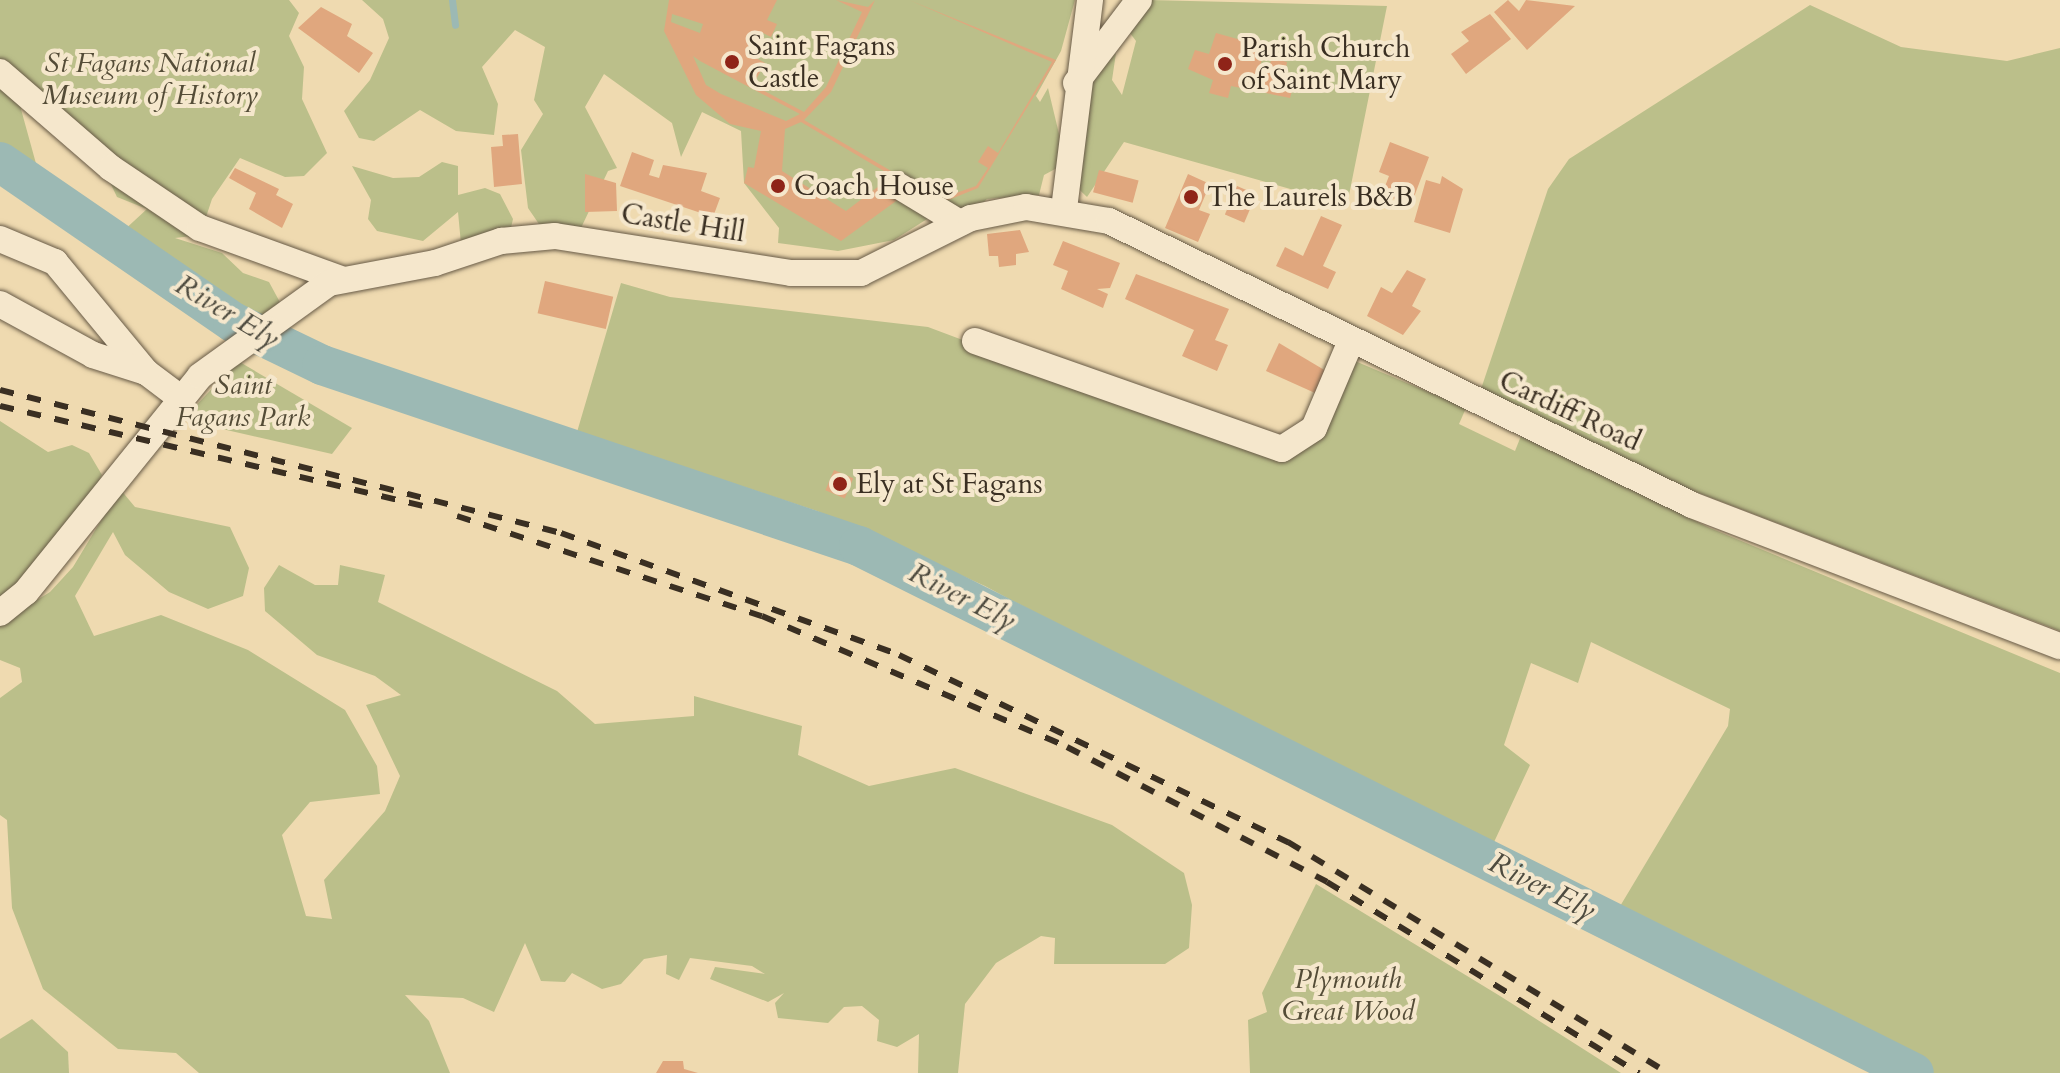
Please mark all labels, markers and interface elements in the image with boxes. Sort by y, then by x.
place label: Saint Fagans Castle [748,29,895,95]
place label: Parish Church of Saint Mary [1241,31,1410,97]
park label: St Fagans National Museum of History [42,46,258,112]
marker: Saint Fagans Castle [723,53,741,71]
marker: Parish Church of Saint Mary [1216,55,1234,73]
place label: Coach House [794,169,954,203]
marker: Coach House [769,177,787,195]
place label: The Laurels B&B [1207,180,1413,214]
marker: The Laurels B&B [1182,188,1200,206]
street label: Castle Hill [619,197,747,249]
water label: River Ely [168,267,286,357]
street label: Cardiff Road [1494,364,1646,458]
park label: Saint Fagans Park [176,368,310,434]
place label: Ely at St Fagans [856,467,1043,501]
marker: Ely at St Fagans [831,475,849,493]
water label: River Ely [903,555,1021,639]
water label: River Ely [1483,845,1601,929]
park label: Plymouth Great Wood [1282,962,1414,1028]

